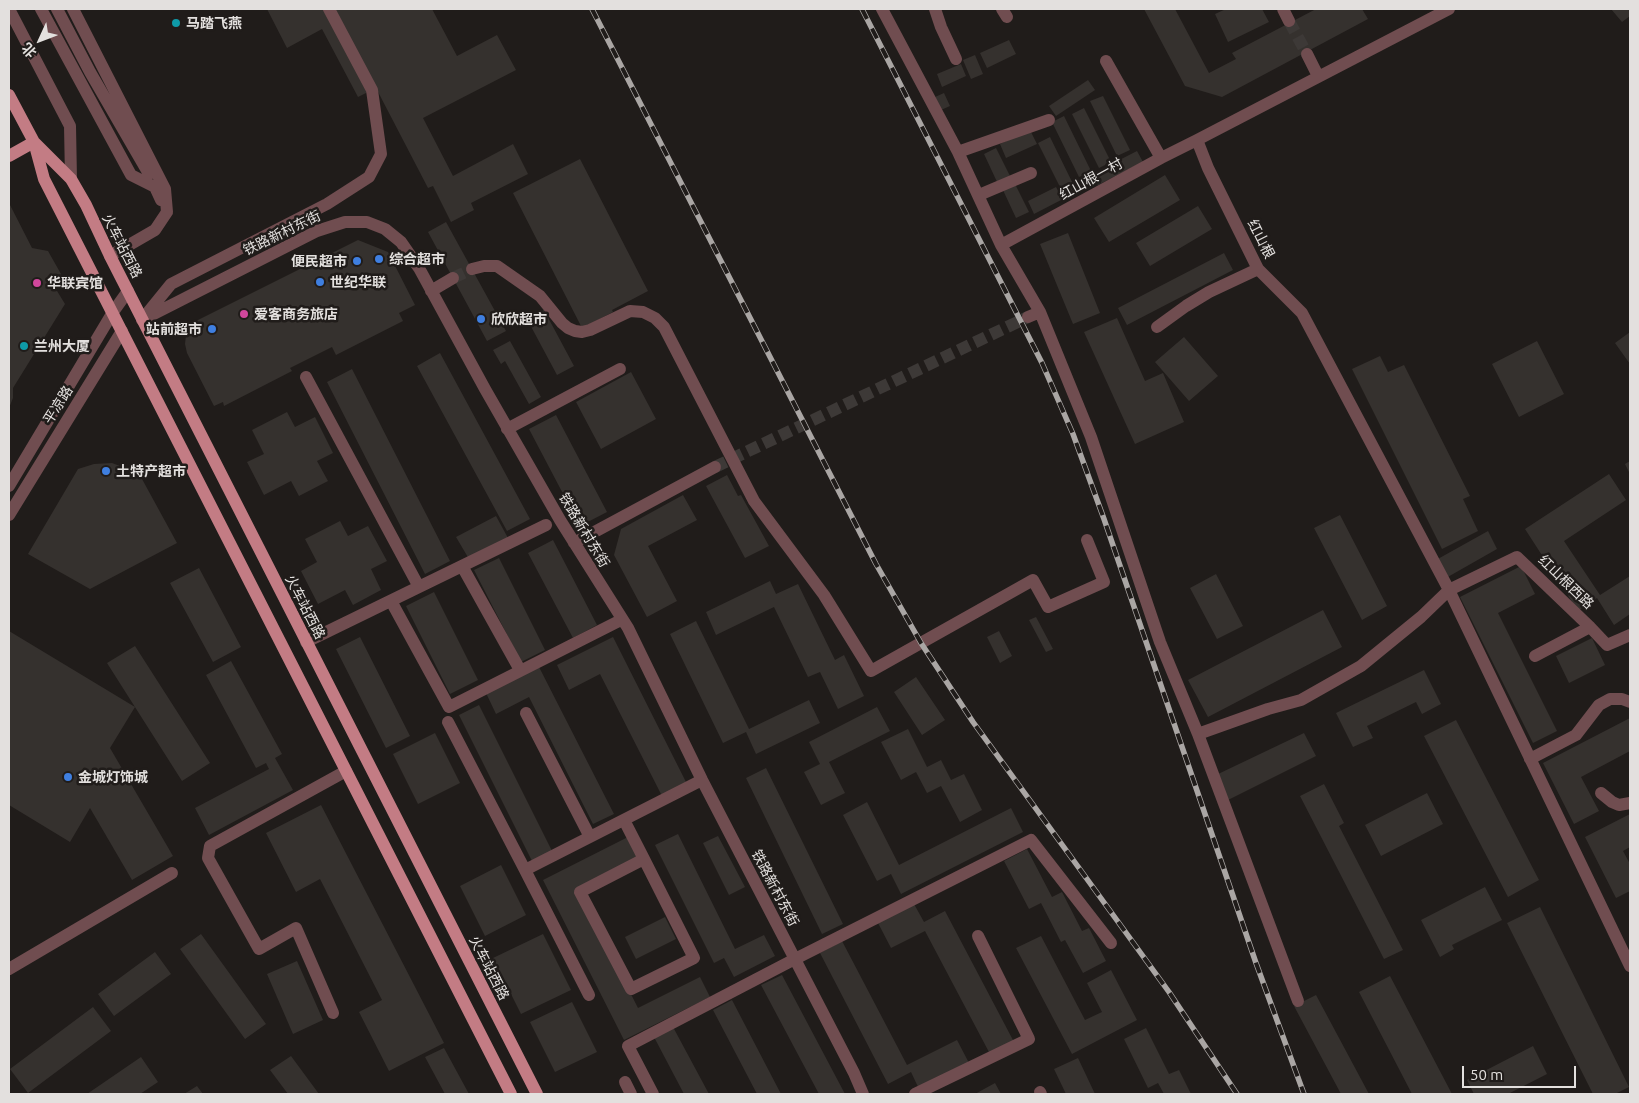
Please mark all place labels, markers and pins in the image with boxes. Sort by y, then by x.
place label: 马踏飞燕 [186,15,242,31]
marker: 马踏飞燕 [170,17,182,29]
place label: 综合超市 [389,251,445,267]
place label: 便民超市 [291,253,347,269]
marker: 综合超市 [373,253,385,265]
marker: 便民超市 [351,255,363,267]
place label: 世纪华联 [330,274,386,290]
place label: 华联宾馆 [47,275,103,291]
marker: 世纪华联 [314,276,326,288]
marker: 华联宾馆 [31,277,43,289]
place label: 爱客商务旅店 [254,306,338,322]
marker: 爱客商务旅店 [238,308,250,320]
place label: 欣欣超市 [491,311,547,327]
marker: 欣欣超市 [475,313,487,325]
place label: 站前超市 [146,321,202,337]
marker: 站前超市 [206,323,218,335]
place label: 兰州大厦 [34,338,90,354]
marker: 兰州大厦 [18,340,30,352]
place label: 土特产超市 [116,463,186,479]
marker: 土特产超市 [100,465,112,477]
place label: 金城灯饰城 [78,769,148,785]
marker: 金城灯饰城 [62,771,74,783]

